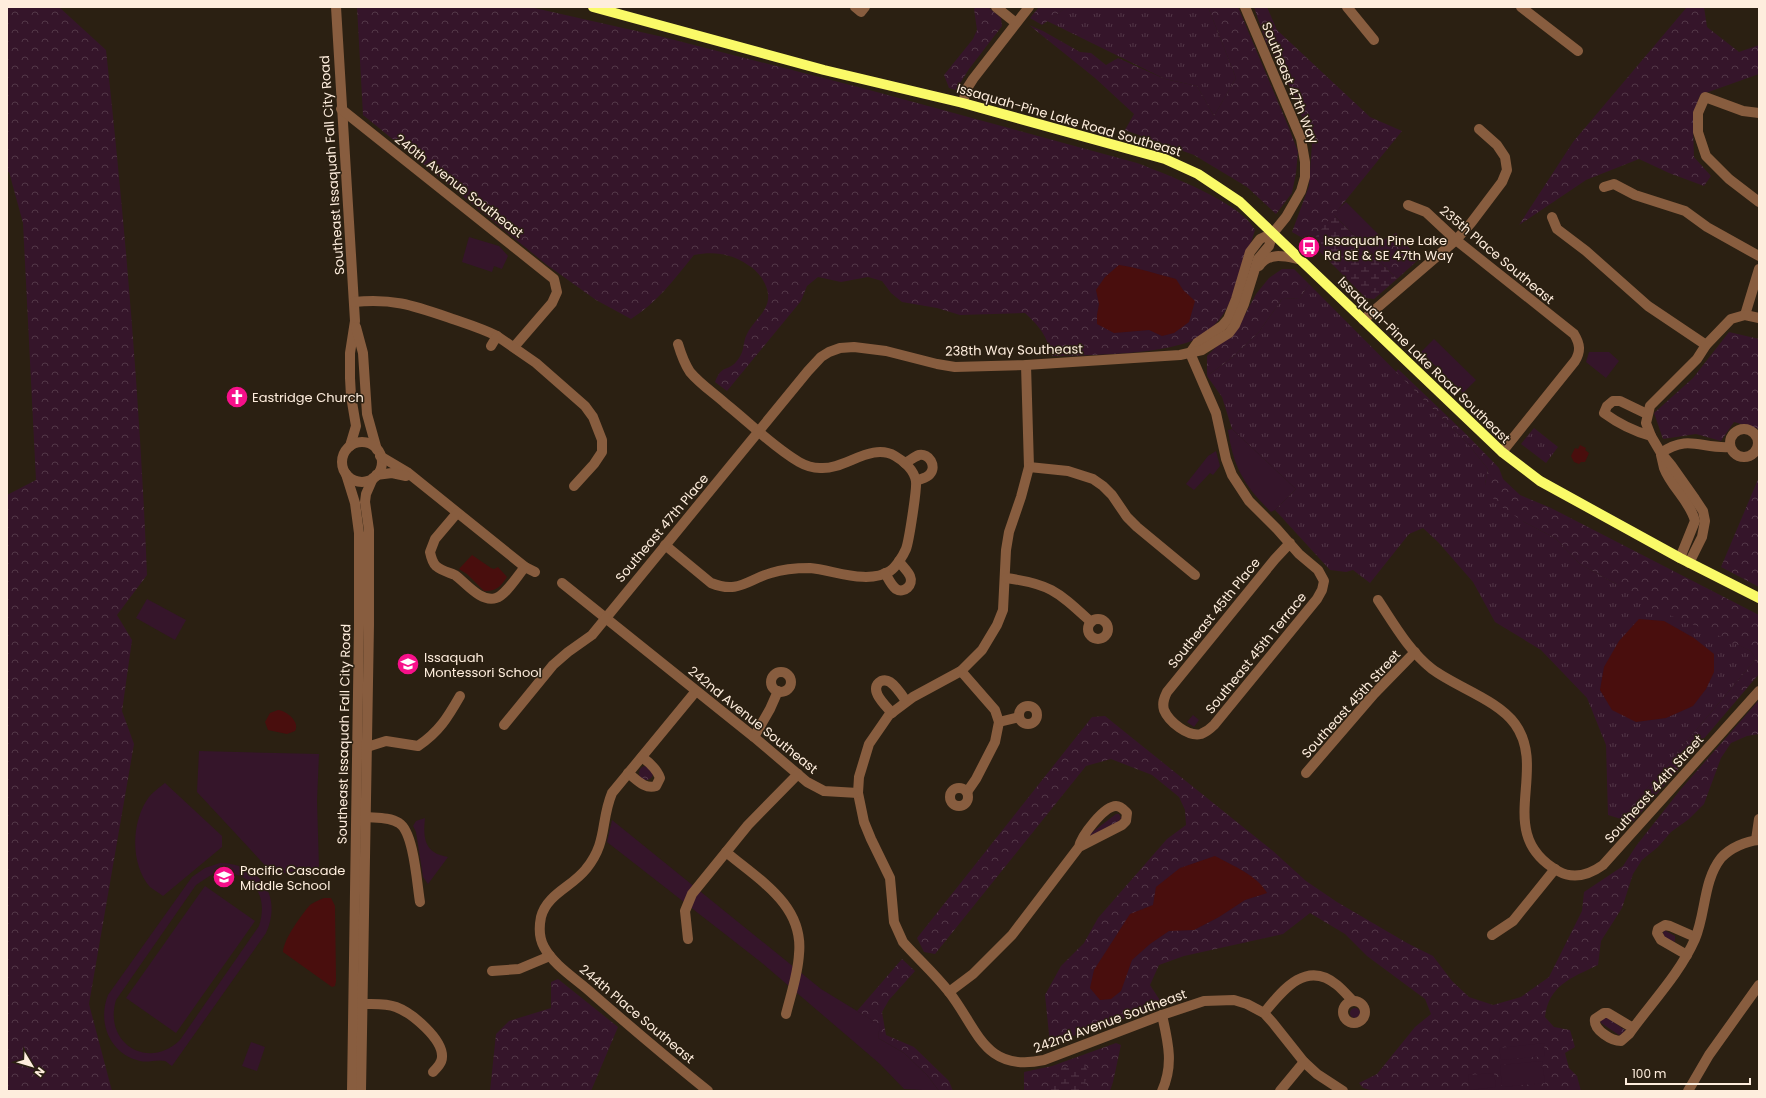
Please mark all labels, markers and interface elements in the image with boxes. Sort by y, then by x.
street label: Southeast 47th Way [1257,19,1323,147]
street label: Southeast Issaquah Fall City Road [315,55,349,275]
street label: Issaquah-Pine Lake Road Southeast [954,79,1184,161]
street label: 240th Avenue Southeast [391,130,527,242]
street label: 235th Place Southeast [1436,201,1559,309]
place label: Issaquah Pine Lake Rd SE & SE 47th Way [1324,231,1454,265]
bus stop icon: Issaquah Pine Lake Rd SE & SE 47th Way [1296,234,1322,260]
street label: Issaquah-Pine Lake Road Southeast [1334,272,1515,448]
street label: 238th Way Southeast [945,339,1083,361]
church icon: Eastridge Church [224,384,250,410]
place label: Eastridge Church [252,388,364,407]
street label: Southeast 47th Place [611,470,713,586]
street label: Southeast 45th Place [1163,554,1265,672]
street label: Southeast 45th Terrace [1201,588,1311,718]
street label: Southeast Issaquah Fall City Road [333,624,355,844]
street label: Southeast 45th Street [1297,645,1405,762]
place label: Issaquah Montessori School [424,648,542,682]
school or university icon: Issaquah Montessori School [395,651,421,677]
street label: 242nd Avenue Southeast [684,662,822,778]
street label: Southeast 44th Street [1600,730,1708,847]
place label: Pacific Cascade Middle School [240,861,345,895]
school or university icon: Pacific Cascade Middle School [211,864,237,890]
street label: 244th Place Southeast [575,960,699,1068]
street label: 242nd Avenue Southeast [1031,984,1189,1058]
north arrow [12,1046,52,1086]
scale bar [1626,1060,1750,1086]
text: N [31,1064,49,1080]
text: 100 m [1632,1065,1666,1082]

